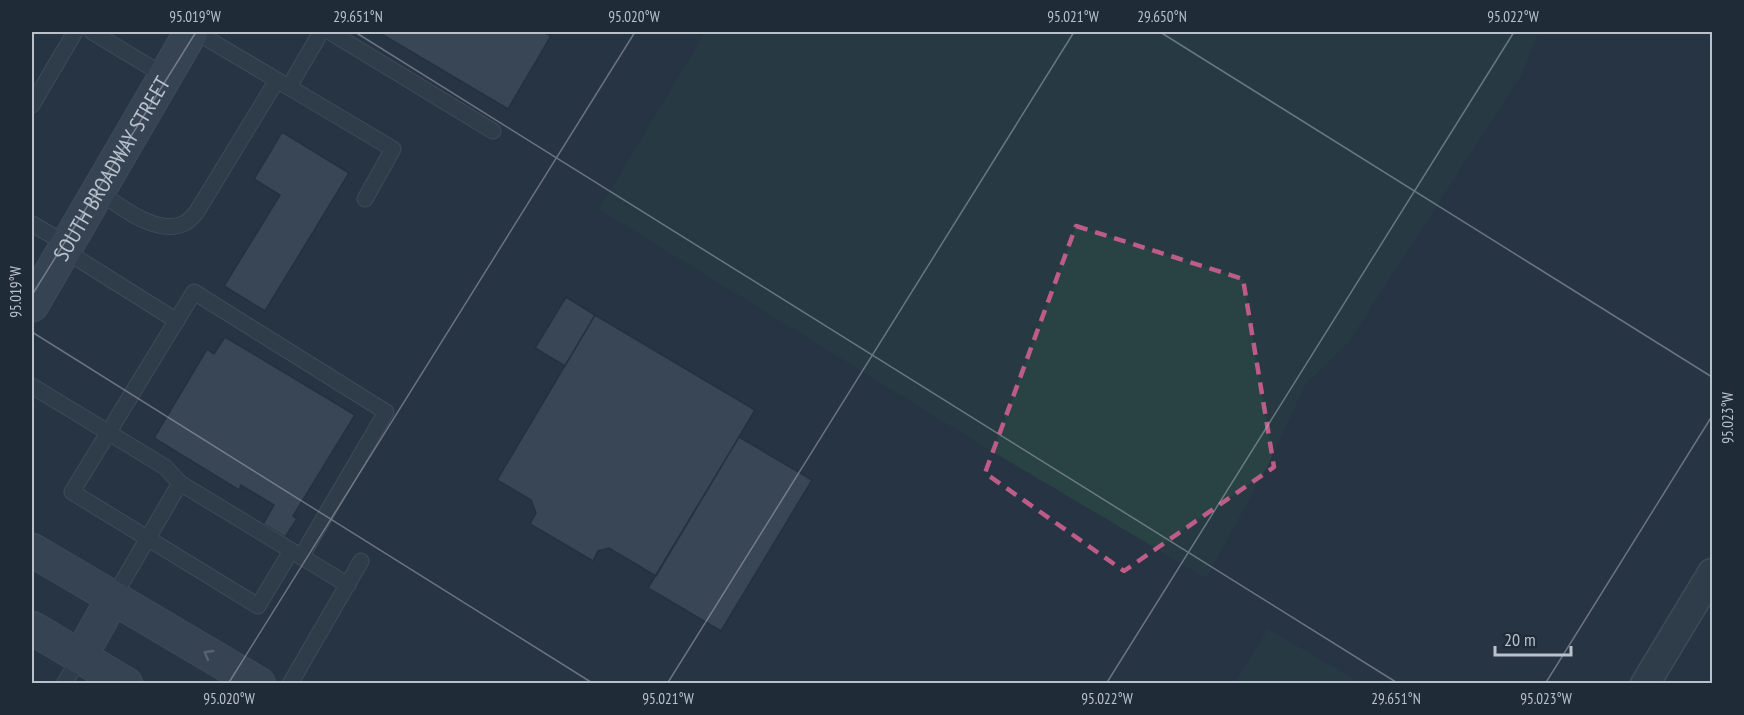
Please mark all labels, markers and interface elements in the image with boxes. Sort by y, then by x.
text: 95.019°W [169,7,221,26]
text: 29.651°N [333,7,383,26]
text: 95.020°W [608,7,660,26]
text: 95.021°W [1047,7,1099,26]
text: 29.650°N [1137,7,1187,26]
text: 95.022°W [1487,7,1539,26]
street label: SOUTH BROADWAY STREET [47,71,176,266]
text: 95.019°W [6,266,25,318]
text: 95.023°W [1718,392,1737,444]
scale bar [1495,619,1572,657]
text: 20 m [1504,628,1536,651]
one-way arrow [204,650,214,661]
text: 95.020°W [203,689,255,708]
text: 95.021°W [642,689,694,708]
text: 95.022°W [1081,689,1133,708]
text: 29.651°N [1371,689,1421,708]
text: 95.023°W [1520,689,1572,708]

